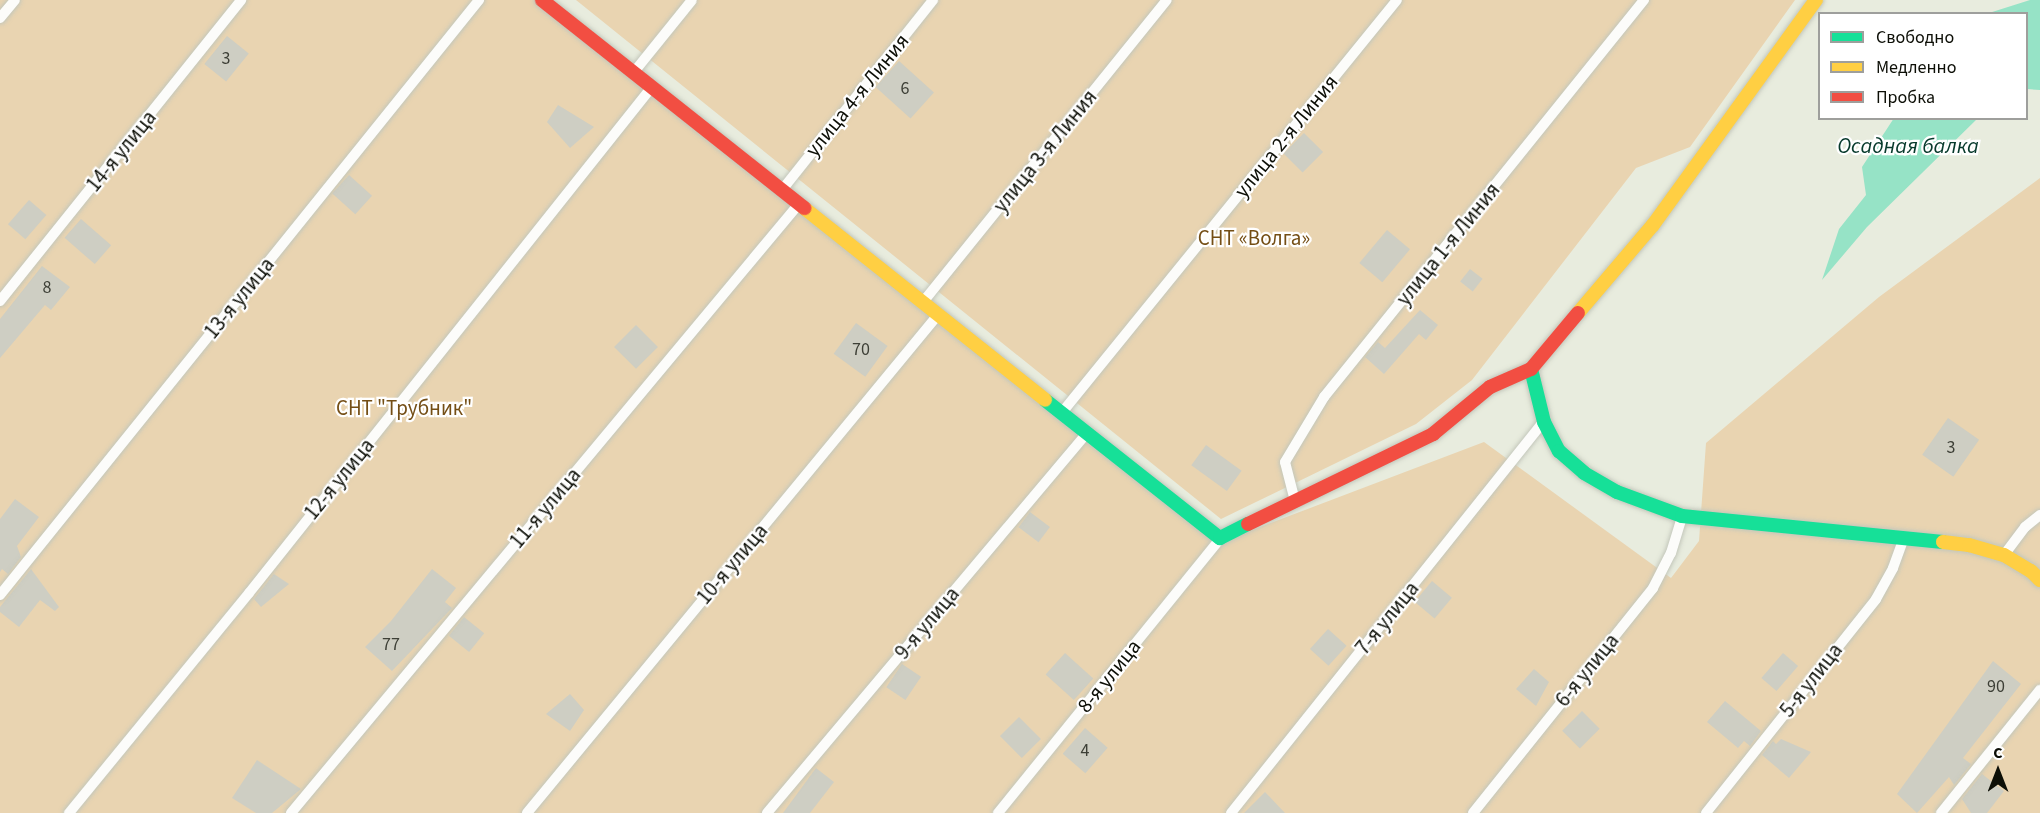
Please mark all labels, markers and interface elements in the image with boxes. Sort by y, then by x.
legend [1818,12,2028,120]
text: Свободно [1876,25,1954,50]
street label: улица 4-я Линия [800,29,914,161]
house number: 3 [222,48,230,70]
text: Медленно [1876,55,1956,80]
street label: улица 2-я Линия [1229,70,1343,202]
house number: 6 [901,78,909,100]
street label: улица 3-я Линия [988,85,1102,217]
text: Пробка [1876,85,1935,110]
street label: 14-я улица [81,105,161,197]
water label: Осадная балка [1837,134,1979,160]
street label: улица 1-я Линия [1391,178,1505,310]
park label: СНТ «Волга» [1198,225,1310,251]
street label: 13-я улица [199,252,279,344]
house number: 8 [43,277,51,299]
house number: 70 [852,339,870,361]
park label: СНТ "Трубник" [336,395,472,421]
street label: 12-я улица [299,433,379,525]
house number: 3 [1947,437,1955,459]
street label: 11-я улица [504,463,586,553]
street label: 10-я улица [691,519,773,609]
street label: 7-я улица [1350,576,1424,660]
street label: 9-я улица [889,582,965,664]
street label: 6-я улица [1550,628,1624,712]
house number: 77 [382,634,400,656]
street label: 8-я улица [1072,634,1146,718]
street label: 5-я улица [1774,638,1848,722]
house number: 90 [1987,676,2005,698]
house number: 4 [1081,740,1089,762]
north arrow [1968,741,2028,801]
text: С [1993,742,2003,764]

